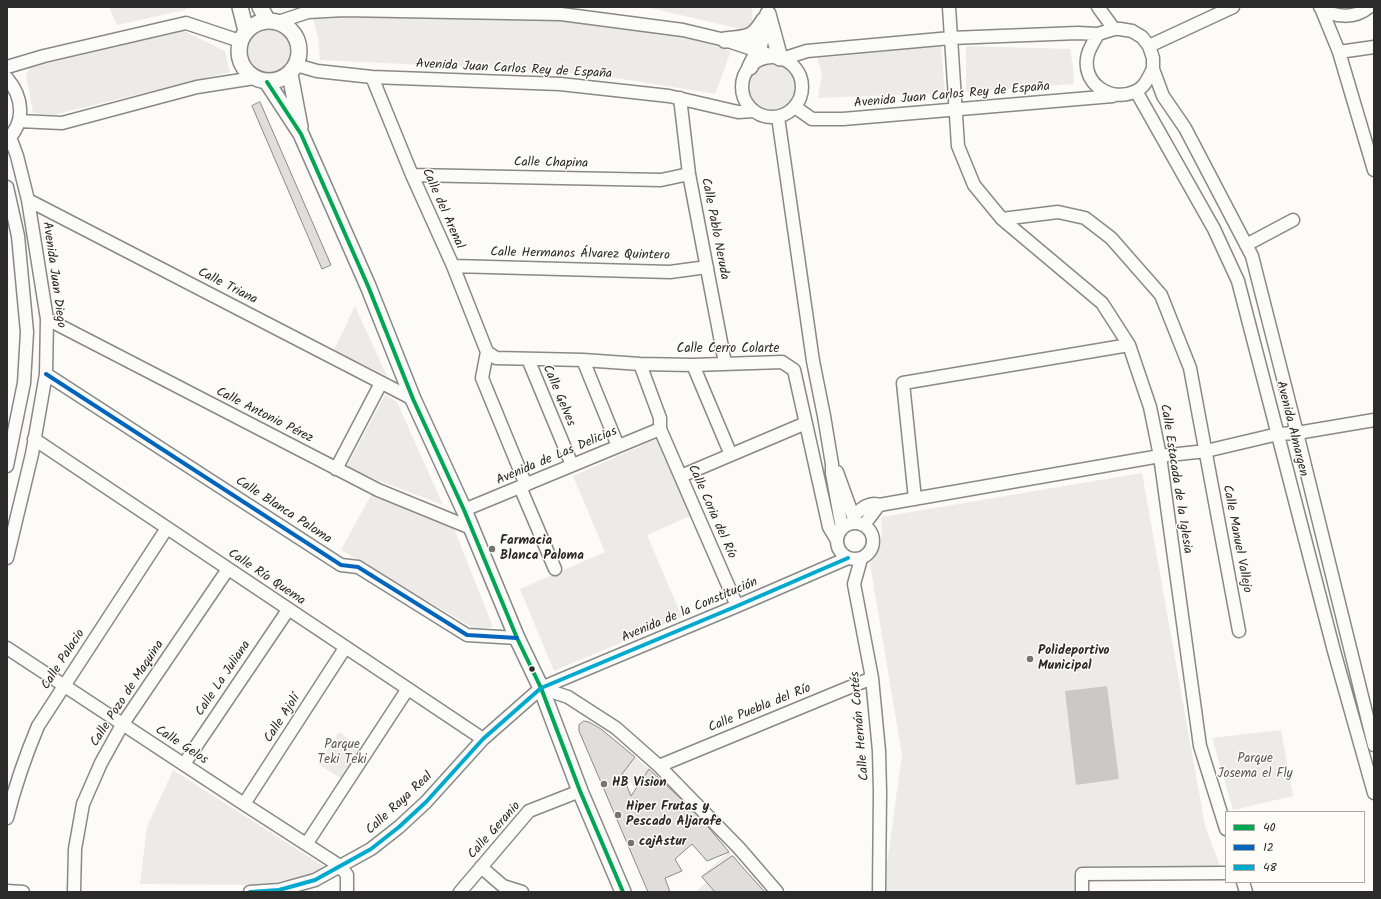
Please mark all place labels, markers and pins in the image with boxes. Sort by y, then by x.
place label: Farmacia Blanca Paloma [500,534,584,565]
marker: Farmacia Blanca Paloma [487,544,497,554]
place label: Polideportivo Municipal [1038,644,1110,675]
marker: Polideportivo Municipal [1025,654,1035,664]
unlabelled marker [527,664,537,674]
place label: HB Vision [612,776,666,792]
marker: HB Vision [599,779,609,789]
place label: Hiper Frutas y Pescado Aljarafe [626,800,721,831]
marker: Hiper Frutas y Pescado Aljarafe [613,810,623,820]
place label: cajAstur [639,835,687,851]
marker: cajAstur [626,838,636,848]

